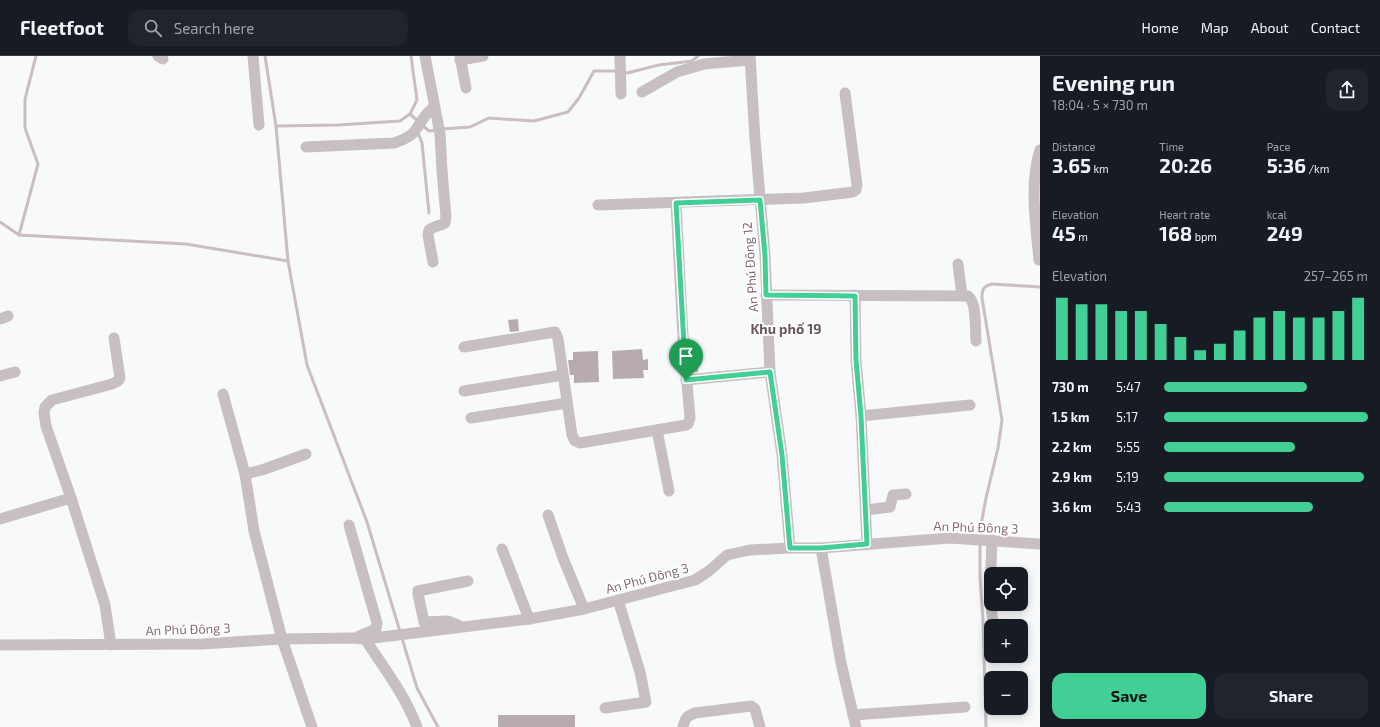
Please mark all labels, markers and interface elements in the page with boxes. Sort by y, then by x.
search box [128,10,408,46]
text: Fleetfoot [20,16,104,39]
icon: search [142,17,164,39]
text: Search here [174,19,254,37]
text: Home [1142,19,1179,36]
text: Map [1201,19,1229,36]
text: About [1251,19,1289,36]
text: Contact [1311,19,1360,36]
text: Evening run [1052,69,1175,95]
button: share [1326,69,1368,111]
text: 18:04 · 5 × 730 m [1052,97,1148,113]
text: Distance [1052,140,1095,153]
text: Time [1159,140,1184,153]
text: Pace [1267,140,1290,153]
text: 3.65 [1052,153,1091,177]
text: 20:26 [1159,153,1212,177]
text: 5:36 [1267,153,1306,177]
text: km [1091,162,1109,175]
text: /km [1306,162,1329,175]
text: Elevation [1052,208,1099,221]
text: Heart rate [1159,208,1210,221]
text: kcal [1267,208,1287,221]
street label: An Phú Đông 12 [739,221,761,313]
text: 45 [1052,221,1076,245]
text: 168 [1159,221,1192,245]
text: 249 [1267,221,1303,245]
text: m [1076,230,1088,243]
text: bpm [1192,230,1217,243]
text: Elevation [1052,268,1107,284]
text: 257–265 m [1304,268,1368,284]
district label: Khu phố 19 [750,320,822,337]
pin [669,339,703,380]
icon: arrive [675,345,697,367]
text: 730 m [1052,379,1089,395]
text: 5:47 [1116,379,1141,395]
text: 1.5 km [1052,409,1090,425]
text: 5:17 [1116,409,1138,425]
text: 2.2 km [1052,439,1092,455]
text: 5:55 [1116,439,1140,455]
text: 2.9 km [1052,469,1092,485]
text: 5:19 [1116,469,1139,485]
text: 3.6 km [1052,499,1092,515]
text: 5:43 [1116,499,1141,515]
street label: An Phú Đông 3 [933,518,1019,536]
street label: An Phú Đông 3 [604,559,690,597]
map controls [984,567,1028,715]
button: locate [984,567,1028,611]
button: + [984,619,1028,663]
street label: An Phú Đông 3 [145,620,231,638]
button: − [984,671,1028,715]
button: Save [1052,673,1206,719]
button: Share [1214,673,1368,719]

